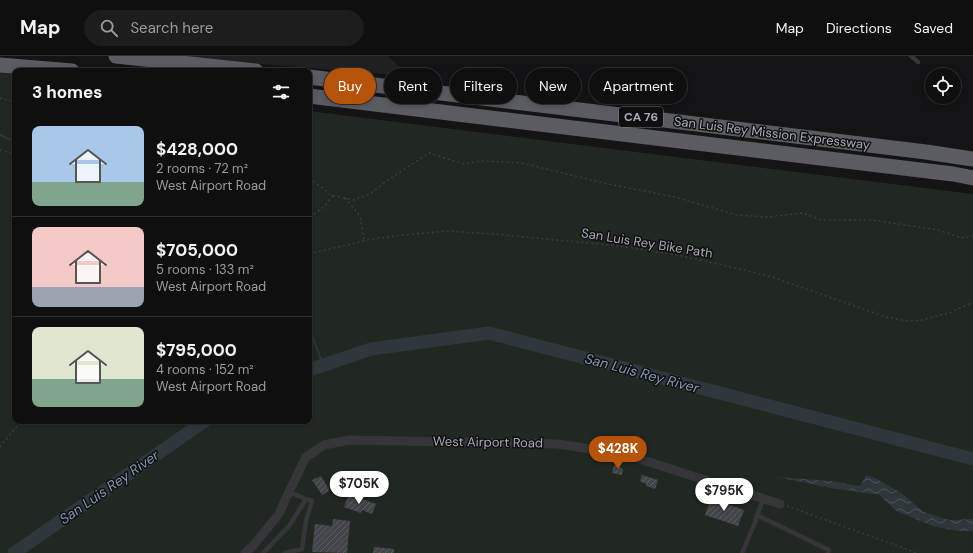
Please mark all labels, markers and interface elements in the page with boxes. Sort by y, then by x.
search box [84,10,364,46]
text: Map [20,15,60,40]
icon: search [98,17,120,39]
text: Search here [130,18,213,38]
text: Map [776,19,804,37]
text: Directions [826,19,892,37]
text: Saved [914,19,953,37]
chip: Buy [324,68,376,104]
chip: Rent [384,68,442,104]
chip: Filters [450,68,517,104]
chip: New [525,68,581,104]
chip: Apartment [589,68,687,104]
map controls [925,68,961,104]
button: locate [925,68,961,104]
text: 3 homes [32,81,102,103]
icon: filters [270,81,292,103]
road number: CA 76 [619,107,663,127]
street label: San Luis Rey Mission Expressway [673,113,871,153]
text: $428,000 [156,138,238,160]
icon: home [64,142,112,190]
text: 2 rooms · 72 m² [156,160,248,177]
text: West Airport Road [156,177,266,194]
street label: San Luis Rey Bike Path [580,224,714,262]
text: $705,000 [156,239,238,261]
icon: home [64,243,112,291]
text: 5 rooms · 133 m² [156,261,254,278]
text: West Airport Road [156,278,266,295]
text: $795,000 [156,339,237,361]
icon: home [64,343,112,391]
water label: San Luis Rey River [583,349,702,397]
text: 4 rooms · 152 m² [156,361,254,378]
text: West Airport Road [156,378,266,395]
street label: West Airport Road [433,433,543,451]
pin: $428K [590,436,646,470]
text: $428K [598,440,638,457]
water label: San Luis Rey River [56,445,163,528]
pin: $705K [331,471,387,505]
text: $705K [339,475,379,492]
pin: $795K [696,478,752,512]
text: $795K [704,482,744,499]

